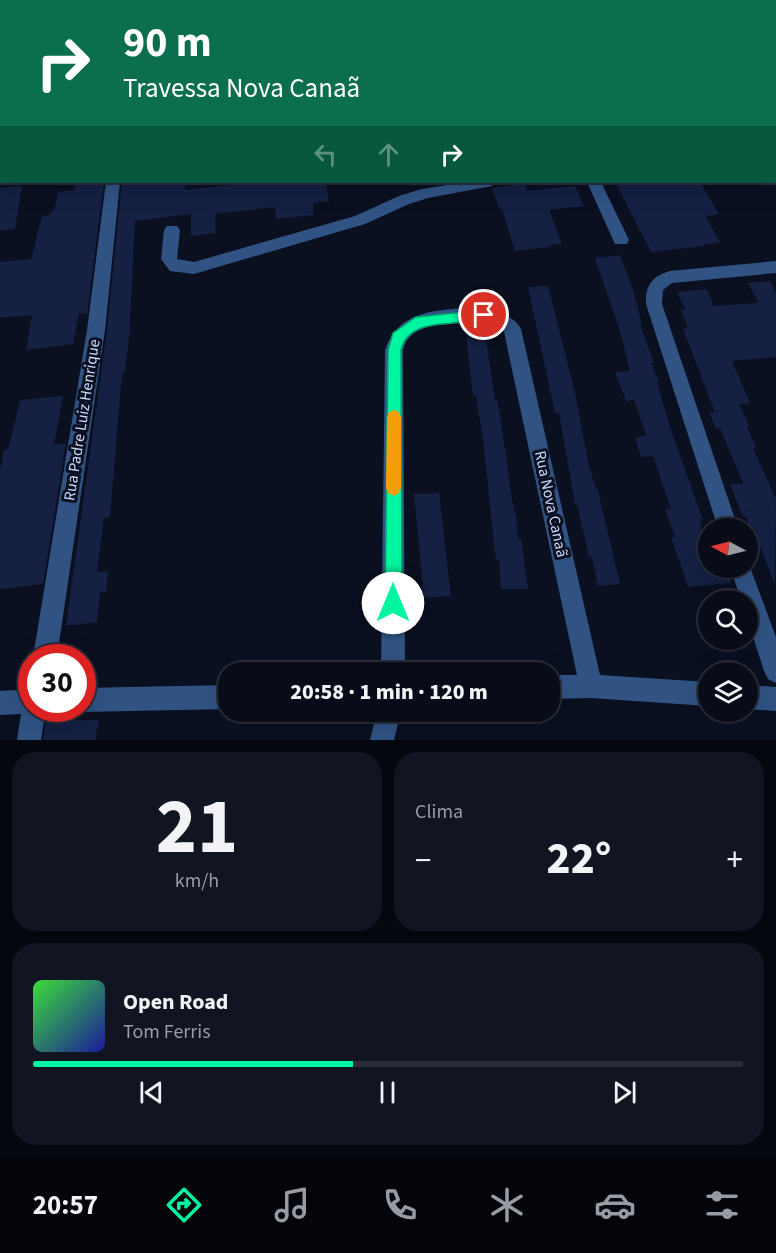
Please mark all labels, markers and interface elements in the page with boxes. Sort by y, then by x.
text: 90 m [123,13,212,73]
icon: right [24,24,102,102]
text: Travessa Nova Canaã [123,69,360,108]
icon: left [309,138,342,171]
icon: ahead [372,138,405,171]
icon: right [435,138,468,171]
pin [458,289,509,340]
icon: arrive [467,298,500,331]
street label: Rua Padre Luiz Henrique [58,338,106,502]
street label: Rua Nova Canaã [529,449,573,559]
north arrow [698,518,758,578]
map controls [698,518,758,722]
position arrow [361,571,425,635]
button: search [698,590,758,650]
speed limit sign: 30 [18,644,96,722]
button: layers [698,662,758,722]
text: 20:58 · 1 min · 120 m [290,676,488,708]
text: 21 [156,772,238,883]
text: Clima [415,798,463,826]
text: 22° [547,827,611,891]
text: − [415,837,431,884]
text: + [727,837,743,884]
text: km/h [175,867,219,895]
text: Open Road [123,986,228,1018]
text: Tom Ferris [123,1018,211,1046]
icon: previous [135,1076,168,1109]
icon: pause [371,1076,404,1109]
icon: next [608,1076,641,1109]
icon: directions [163,1184,205,1226]
icon: music [271,1184,313,1226]
icon: phone [379,1184,421,1226]
icon: climate [486,1184,528,1226]
icon: car [594,1184,636,1226]
icon: filters [701,1184,743,1226]
text: 20:57 [33,1186,98,1225]

